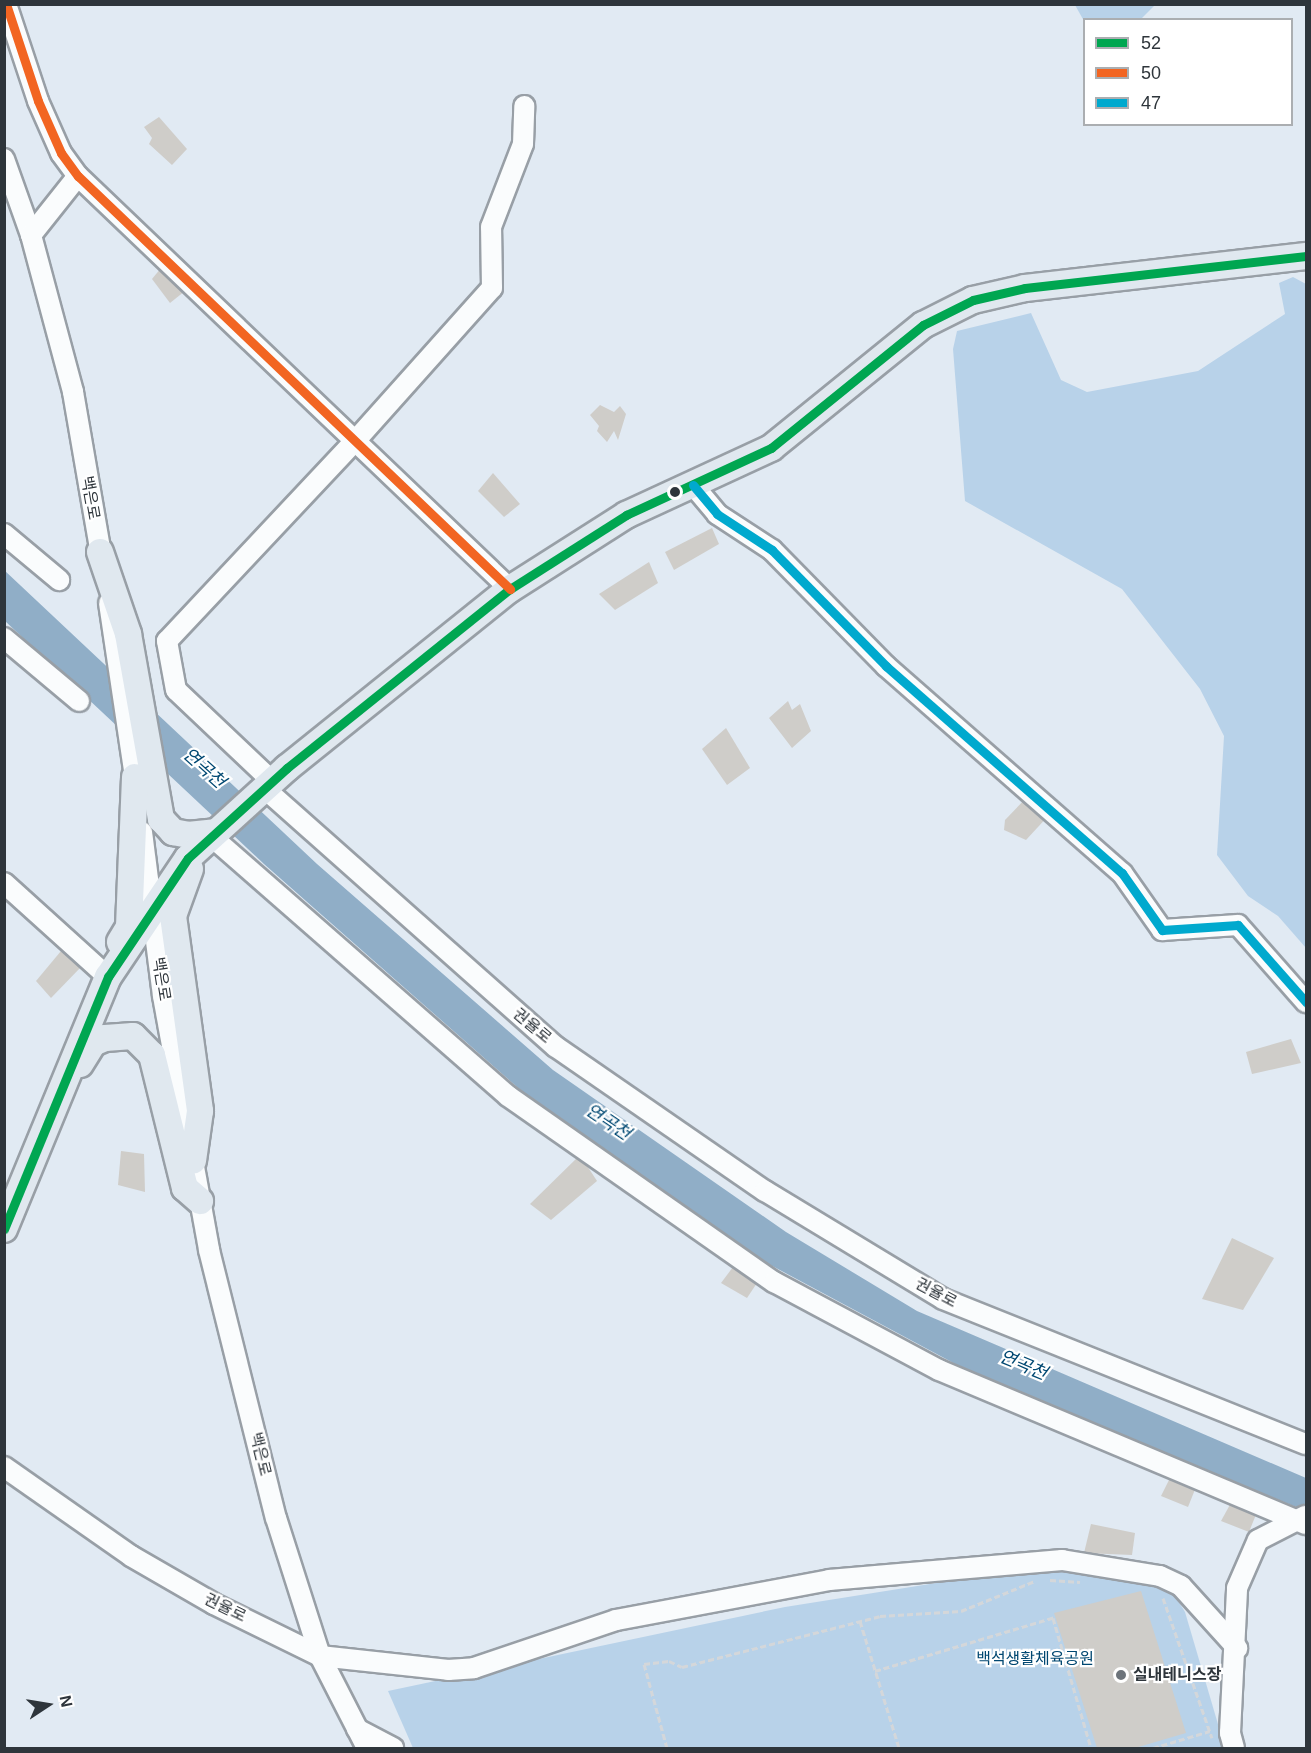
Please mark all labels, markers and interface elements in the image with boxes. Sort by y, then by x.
legend [1083,18,1293,126]
text: 52 [1141,33,1161,53]
text: 50 [1141,63,1161,83]
text: 47 [1141,93,1161,113]
street label: 백은로 [77,475,103,521]
unlabelled marker [669,486,681,498]
water label: 연곡천 [178,743,230,793]
street label: 백은로 [148,956,174,1002]
street label: 권율로 [509,1004,555,1048]
water label: 연곡천 [581,1099,635,1145]
street label: 권율로 [912,1274,960,1312]
water label: 연곡천 [996,1345,1050,1385]
street label: 백은로 [245,1430,275,1478]
street label: 권율로 [201,1590,249,1626]
park label: 백석생활체육공원 [976,1649,1094,1669]
place label: 실내테니스장 [1133,1665,1221,1685]
marker: 실내테니스장 [1114,1668,1128,1682]
north arrow [18,1675,78,1735]
text: N [57,1694,76,1709]

